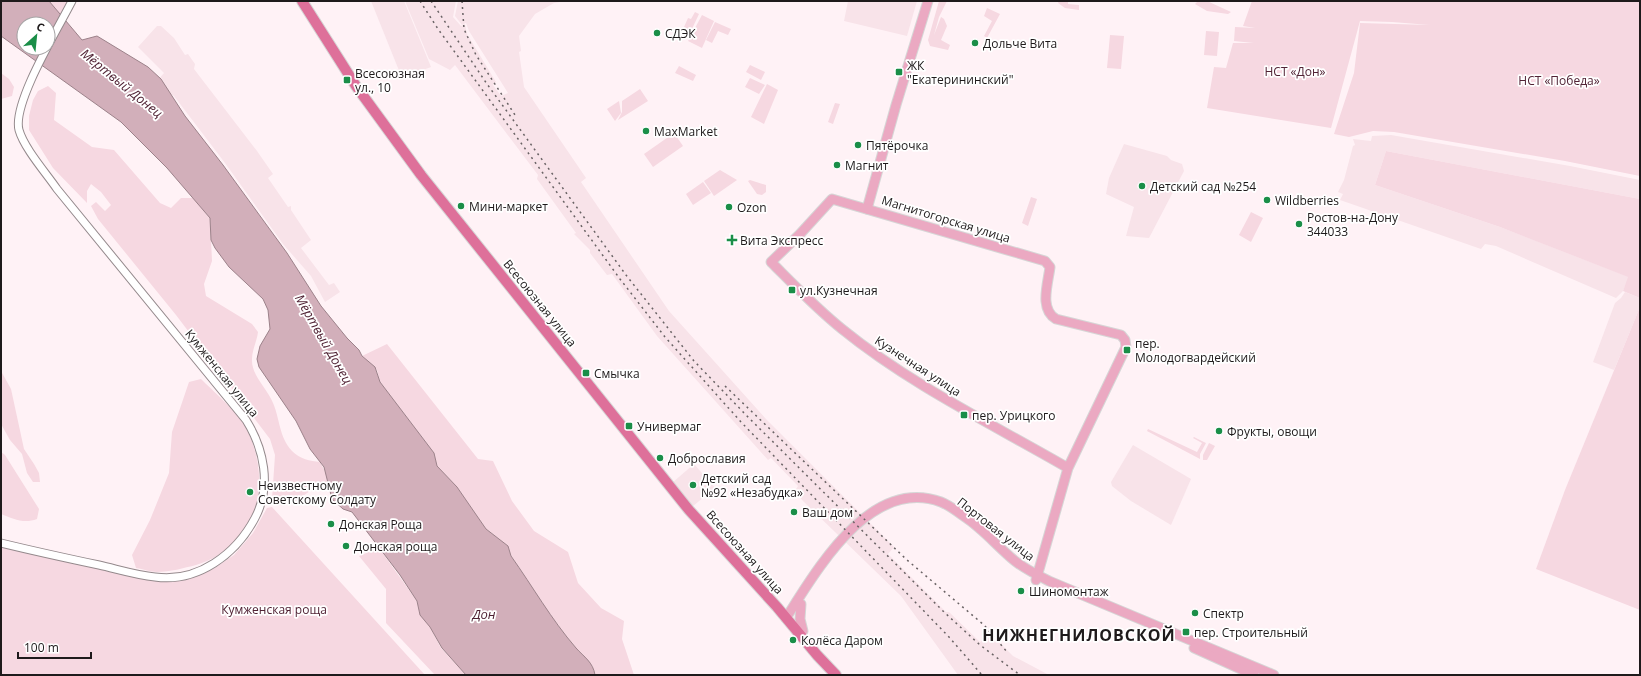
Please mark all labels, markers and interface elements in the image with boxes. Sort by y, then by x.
north arrow [16,16,56,56]
text: С [34,18,47,35]
place label: СДЭК [665,25,696,42]
marker: СДЭК [652,28,662,38]
place label: Дольче Вита [983,35,1057,52]
marker: Дольче Вита [970,38,980,48]
water label: Мёртвый Донец [77,44,167,122]
place label: ЖК "Екатерининский" [907,57,1013,88]
park label: НСТ «Дон» [1264,63,1326,80]
place label: Всесоюзная ул., 10 [355,65,425,96]
marker: ЖК "Екатерининский" [894,67,904,77]
park label: НСТ «Победа» [1518,72,1600,89]
marker: Всесоюзная ул., 10 [342,75,352,85]
place label: MaxMarket [654,123,717,140]
marker: MaxMarket [641,126,651,136]
place label: Пятёрочка [866,137,928,154]
marker: Пятёрочка [853,140,863,150]
place label: Магнит [845,157,889,174]
marker: Магнит [832,160,842,170]
place label: Детский сад №254 [1150,178,1256,195]
marker: Детский сад №254 [1137,181,1147,191]
street label: Магнитогорская улица [880,191,1012,247]
place label: Wildberries [1275,192,1339,209]
marker: Wildberries [1262,195,1272,205]
place label: Мини-маркет [469,198,548,215]
place label: Ozon [737,199,767,216]
marker: Мини-маркет [456,201,466,211]
marker: Ozon [724,202,734,212]
place label: Ростов-на-Дону 344033 [1307,209,1399,240]
marker: Ростов-на-Дону 344033 [1294,219,1304,229]
place label: Вита Экспресс [740,232,824,249]
marker: Вита Экспресс [727,235,737,245]
street label: Всесоюзная улица [500,256,580,350]
place label: ул.Кузнечная [800,282,878,299]
marker: ул.Кузнечная [787,285,797,295]
water label: Мёртвый Донец [291,291,357,387]
street label: Кумженская улица [181,326,263,420]
street label: Кузнечная улица [872,332,964,400]
place label: пер. Молодогвардейский [1135,335,1256,366]
marker: пер. Молодогвардейский [1122,345,1132,355]
place label: Смычка [594,365,640,382]
marker: Смычка [581,368,591,378]
place label: пер. Урицкого [972,407,1056,424]
marker: пер. Урицкого [959,410,969,420]
place label: Универмаг [637,418,701,435]
marker: Универмаг [624,421,634,431]
place label: Фрукты, овощи [1227,423,1317,440]
marker: Фрукты, овощи [1214,426,1224,436]
place label: Доброславия [668,450,746,467]
marker: Доброславия [655,453,665,463]
place label: Детский сад №92 «Незабудка» [701,470,803,501]
place label: Неизвестному Советскому Солдату [258,477,377,508]
marker: Детский сад №92 «Незабудка» [688,480,698,490]
marker: Неизвестному Советскому Солдату [245,487,255,497]
street label: Портовая улица [954,493,1038,565]
place label: Ваш дом [802,504,853,521]
street label: Всесоюзная улица [703,506,787,598]
marker: Ваш дом [789,507,799,517]
place label: Донская Роща [339,516,422,533]
marker: Донская Роща [326,519,336,529]
place label: Донская роща [354,538,437,555]
marker: Донская роща [341,541,351,551]
place label: Шиномонтаж [1029,583,1109,600]
marker: Шиномонтаж [1016,586,1026,596]
park label: Кумженская роща [221,601,327,618]
water label: Дон [470,605,496,623]
place label: Спектр [1203,605,1244,622]
marker: Спектр [1190,608,1200,618]
district label: НИЖНЕГНИЛОВСКОЙ [982,624,1176,646]
place label: пер. Строительный [1194,624,1308,641]
marker: пер. Строительный [1181,627,1191,637]
place label: Колёса Даром [801,632,883,649]
scale bar [18,634,91,660]
marker: Колёса Даром [788,635,798,645]
text: 100 m [24,639,59,656]

